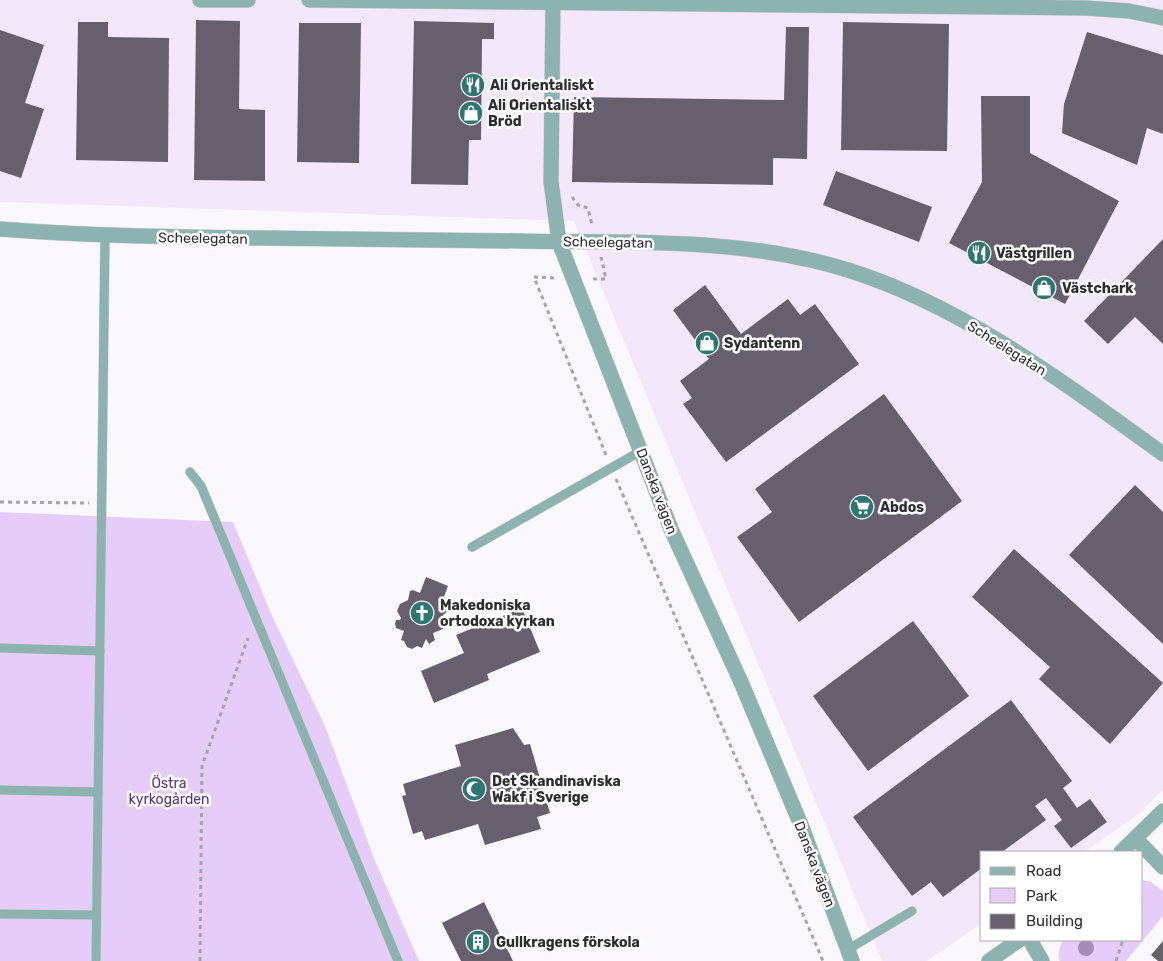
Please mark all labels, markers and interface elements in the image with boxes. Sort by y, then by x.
restaurant icon: Ali Orientaliskt [460,72,486,98]
place label: Ali Orientaliskt [490,77,594,94]
place label: Ali Orientaliskt Bröd [488,97,592,130]
shop icon: Ali Orientaliskt Bröd [458,100,484,126]
street label: Scheelegatan [158,229,248,248]
street label: Scheelegatan [563,233,653,252]
restaurant icon: Västgrillen [966,240,992,266]
place label: Västgrillen [996,245,1072,262]
shop icon: Västchark [1031,275,1057,301]
place label: Västchark [1062,280,1134,297]
street label: Scheelegatan [964,317,1049,379]
shop icon: Sydantenn [694,330,720,356]
place label: Sydantenn [724,335,800,352]
street label: Danska vägen [632,446,681,537]
supermarket icon: Abdos [849,494,875,520]
place label: Abdos [880,499,924,516]
place label: Makedoniska ortodoxa kyrkan [440,597,555,630]
church icon: Makedoniska ortodoxa kyrkan [409,600,435,626]
place label: Det Skandinaviska Wakf i Sverige [492,773,621,806]
park label: Östra kyrkogården [128,775,210,808]
mosque icon: Det Skandinaviska Wakf i Sverige [461,776,487,802]
street label: Danska vägen [790,819,839,910]
legend [980,851,1143,941]
text: Road [1026,862,1062,880]
text: Park [1026,887,1057,905]
text: Building [1026,912,1083,930]
building icon: Gullkragens förskola [465,929,491,955]
place label: Gullkragens förskola [496,934,640,951]

